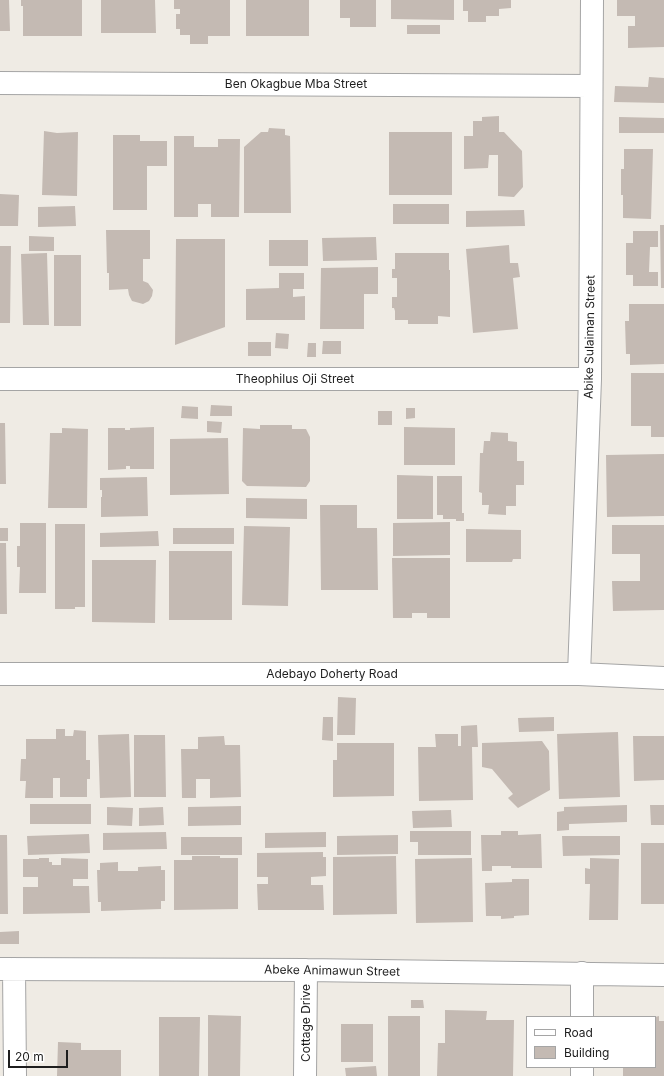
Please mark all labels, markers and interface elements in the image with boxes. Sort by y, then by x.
street label: Ben Okagbue Mba Street [225,77,367,91]
street label: Abike Sulaiman Street [582,275,598,399]
street label: Theophilus Oji Street [236,372,354,386]
street label: Adebayo Doherty Road [266,667,398,681]
street label: Abeke Animawun Street [264,963,400,979]
street label: Cottage Drive [299,984,313,1062]
legend [526,1016,656,1068]
text: Road [564,1025,593,1040]
scale bar [10,1042,70,1068]
text: Building [564,1045,609,1060]
text: 20 m [15,1049,44,1064]

